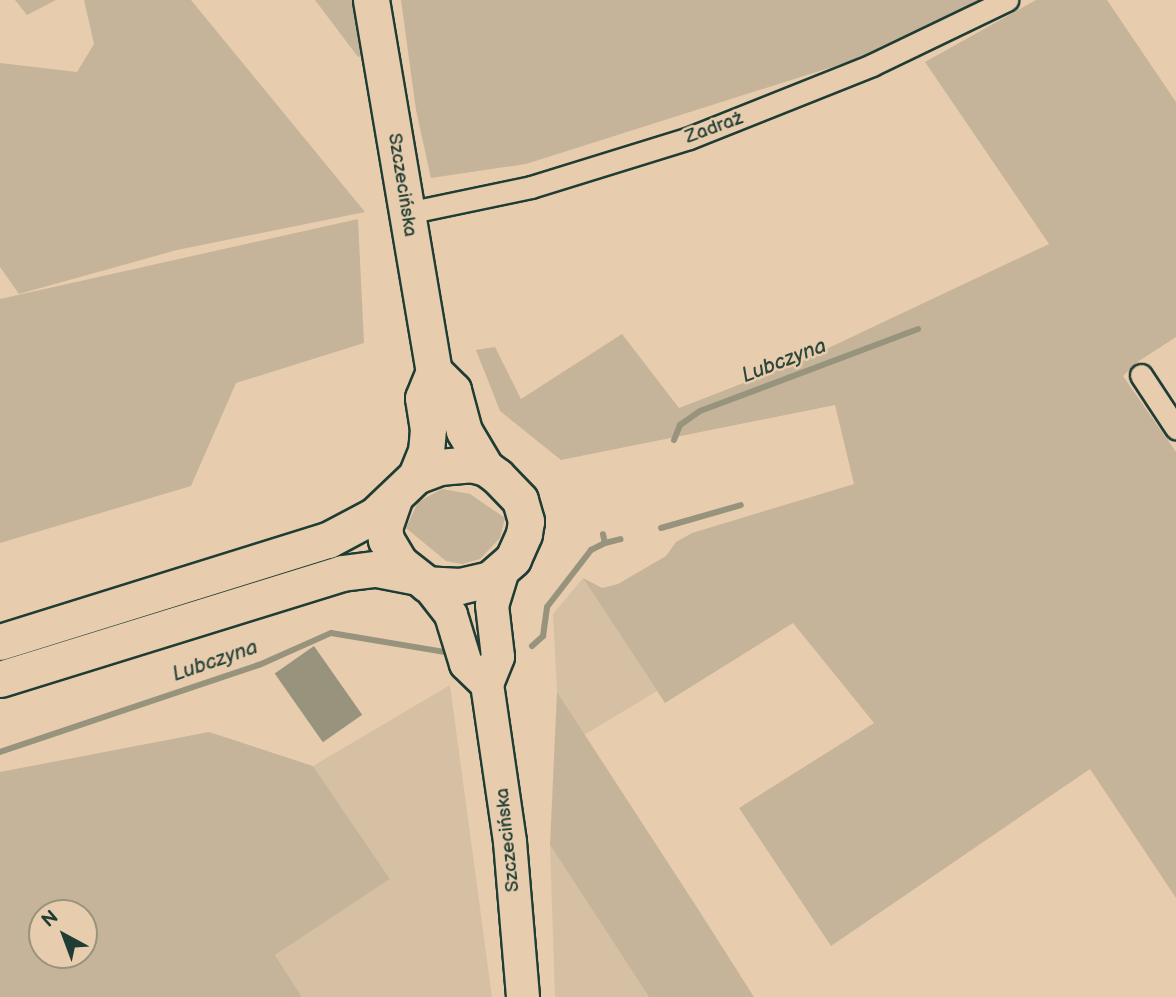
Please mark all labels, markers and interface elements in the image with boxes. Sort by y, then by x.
street label: Zadraż [682,107,746,149]
street label: Szczecińska [383,132,421,238]
water label: Lubczyna [738,333,830,389]
water label: Lubczyna [169,635,261,687]
street label: Szczecińska [491,787,525,893]
north arrow [28,899,98,969]
text: N [37,906,63,933]

